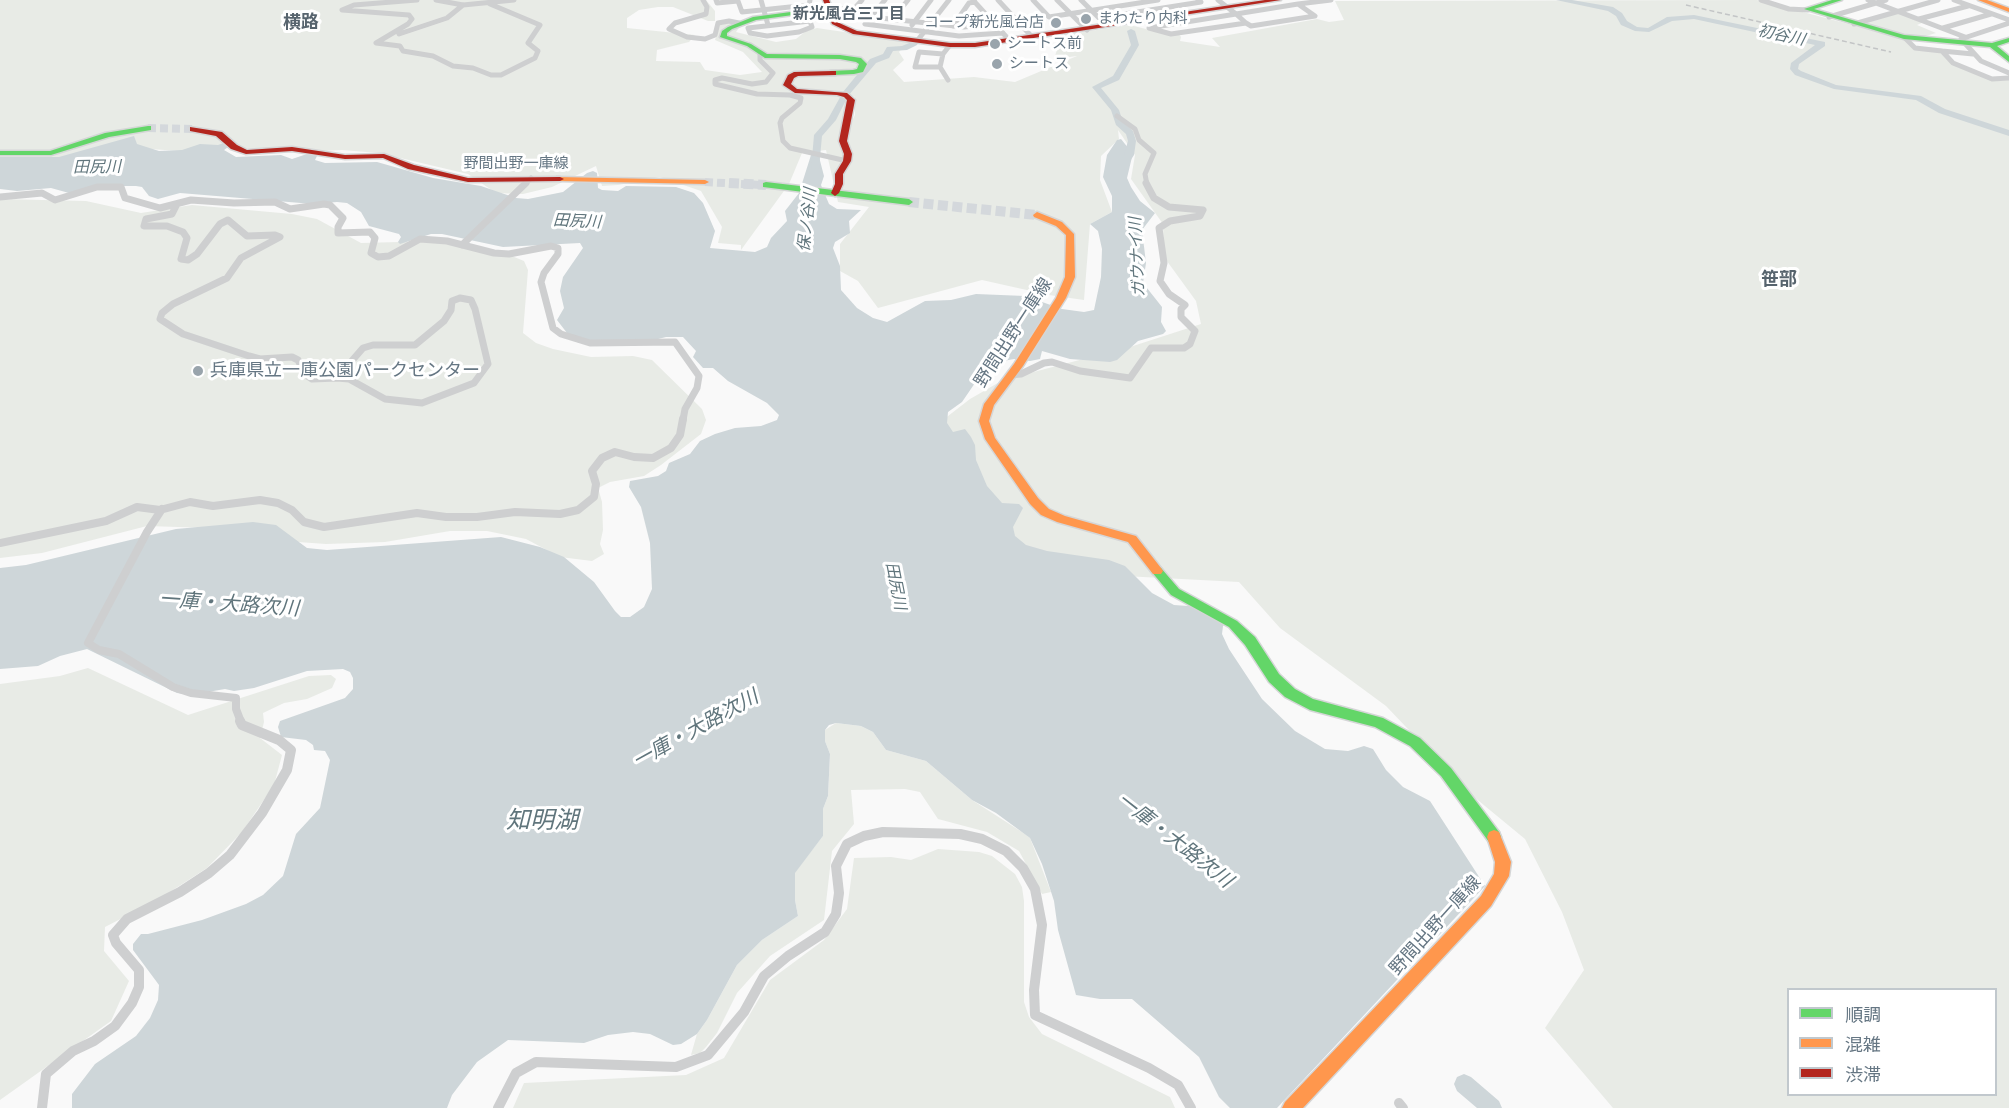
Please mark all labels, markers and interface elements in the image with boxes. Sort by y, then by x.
district label: 新光風台三丁目 [793,5,905,25]
place label: まわたり内科 [1098,10,1188,28]
district label: 横路 [283,12,319,34]
marker: まわたり内科 [1079,12,1093,26]
place label: コープ新光風台店 [924,14,1044,32]
marker: コープ新光風台店 [1049,16,1063,30]
water label: 初谷川 [1756,22,1806,50]
place label: シートス前 [1007,35,1082,53]
marker: シートス前 [988,37,1002,51]
place label: シートス [1009,55,1069,73]
marker: シートス [990,57,1004,71]
street label: 野間出野一庫線 [464,155,568,173]
water label: 田尻川 [73,158,121,178]
water label: 保ノ谷川 [795,187,821,253]
water label: 田尻川 [553,211,601,233]
water label: ガウナイ川 [1126,217,1150,297]
district label: 笹部 [1761,269,1797,291]
street label: 野間出野一庫線 [971,274,1057,392]
place label: 兵庫県立一庫公園パークセンター [210,360,480,382]
marker: 兵庫県立一庫公園パークセンター [191,364,205,378]
water label: 田尻川 [881,561,909,611]
water label: 一庫・大路次川 [158,588,300,622]
water label: 一庫・大路次川 [629,686,763,774]
water label: 一庫・大路次川 [1111,788,1237,894]
water label: 知明湖 [506,808,578,836]
street label: 野間出野一庫線 [1386,872,1486,980]
legend [1787,988,1997,1096]
text: 順調 [1845,1004,1881,1025]
text: 混雑 [1845,1034,1881,1055]
text: 渋滞 [1845,1064,1881,1085]

